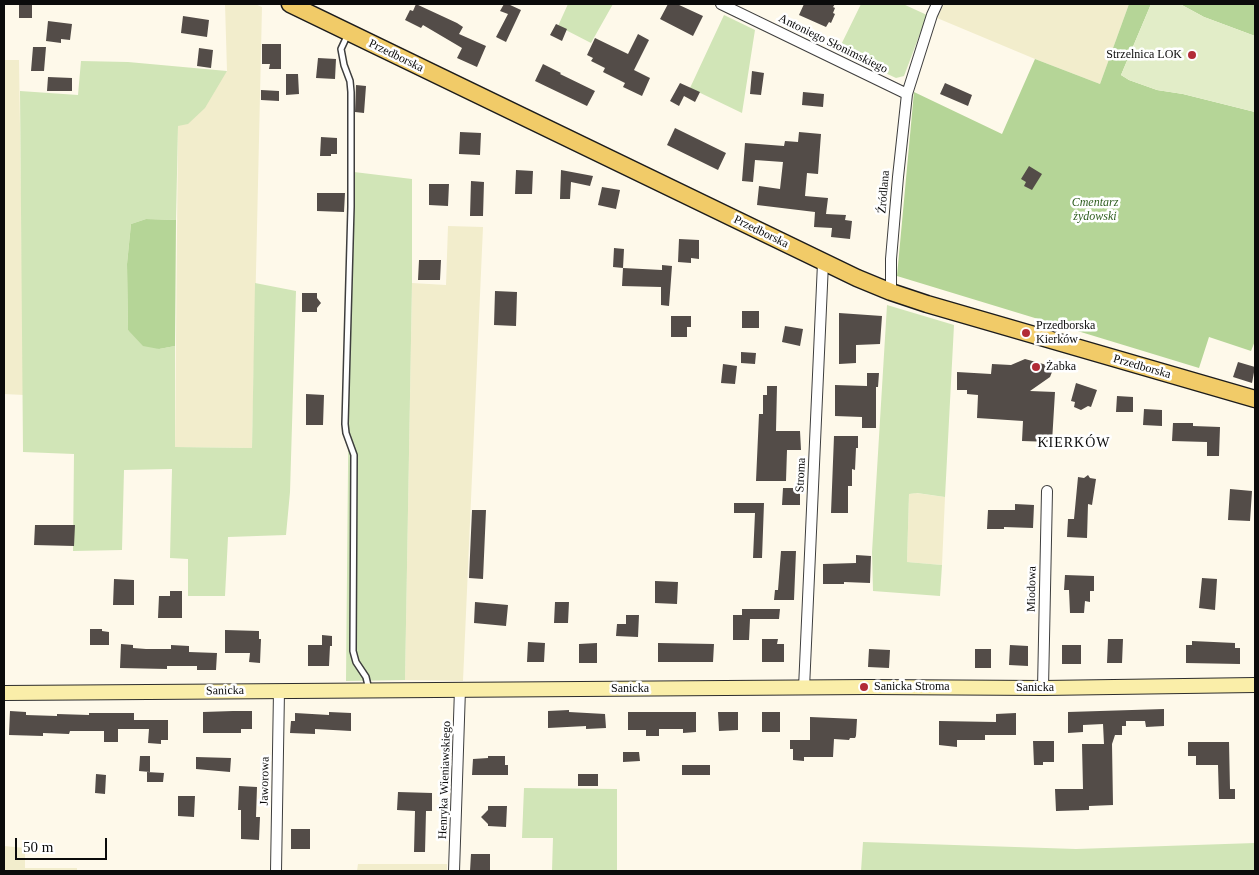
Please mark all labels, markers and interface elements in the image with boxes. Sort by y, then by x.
street label: Antoniego Słonimskiego [776,11,890,77]
street label: Przedborska [366,37,426,75]
place label: Strzelnica LOK [1106,48,1182,62]
marker: Strzelnica LOK [1186,49,1198,61]
street label: Źródlana [875,170,893,214]
park label: Cmentarz żydowski [1072,196,1118,224]
street label: Przedborska [731,213,791,251]
place label: Przedborska Kierków [1036,319,1095,347]
marker: Przedborska Kierków [1020,327,1032,339]
street label: Przedborska [1112,352,1172,382]
place label: Żabka [1046,360,1076,374]
marker: Żabka [1030,361,1042,373]
district label: KIERKÓW [1037,435,1111,451]
street label: Stroma [793,457,809,493]
street label: Miodowa [1024,566,1040,612]
place label: Sanicka Stroma [874,680,950,694]
marker: Sanicka Stroma [858,681,870,693]
street label: Sanicka [1016,681,1054,695]
street label: Sanicka [611,682,649,696]
street label: Sanicka [206,683,244,699]
street label: Henryka Wieniawskiego [436,721,454,839]
street label: Jaworowa [257,757,273,805]
scale bar [18,828,110,860]
text: 50 m [23,839,53,855]

